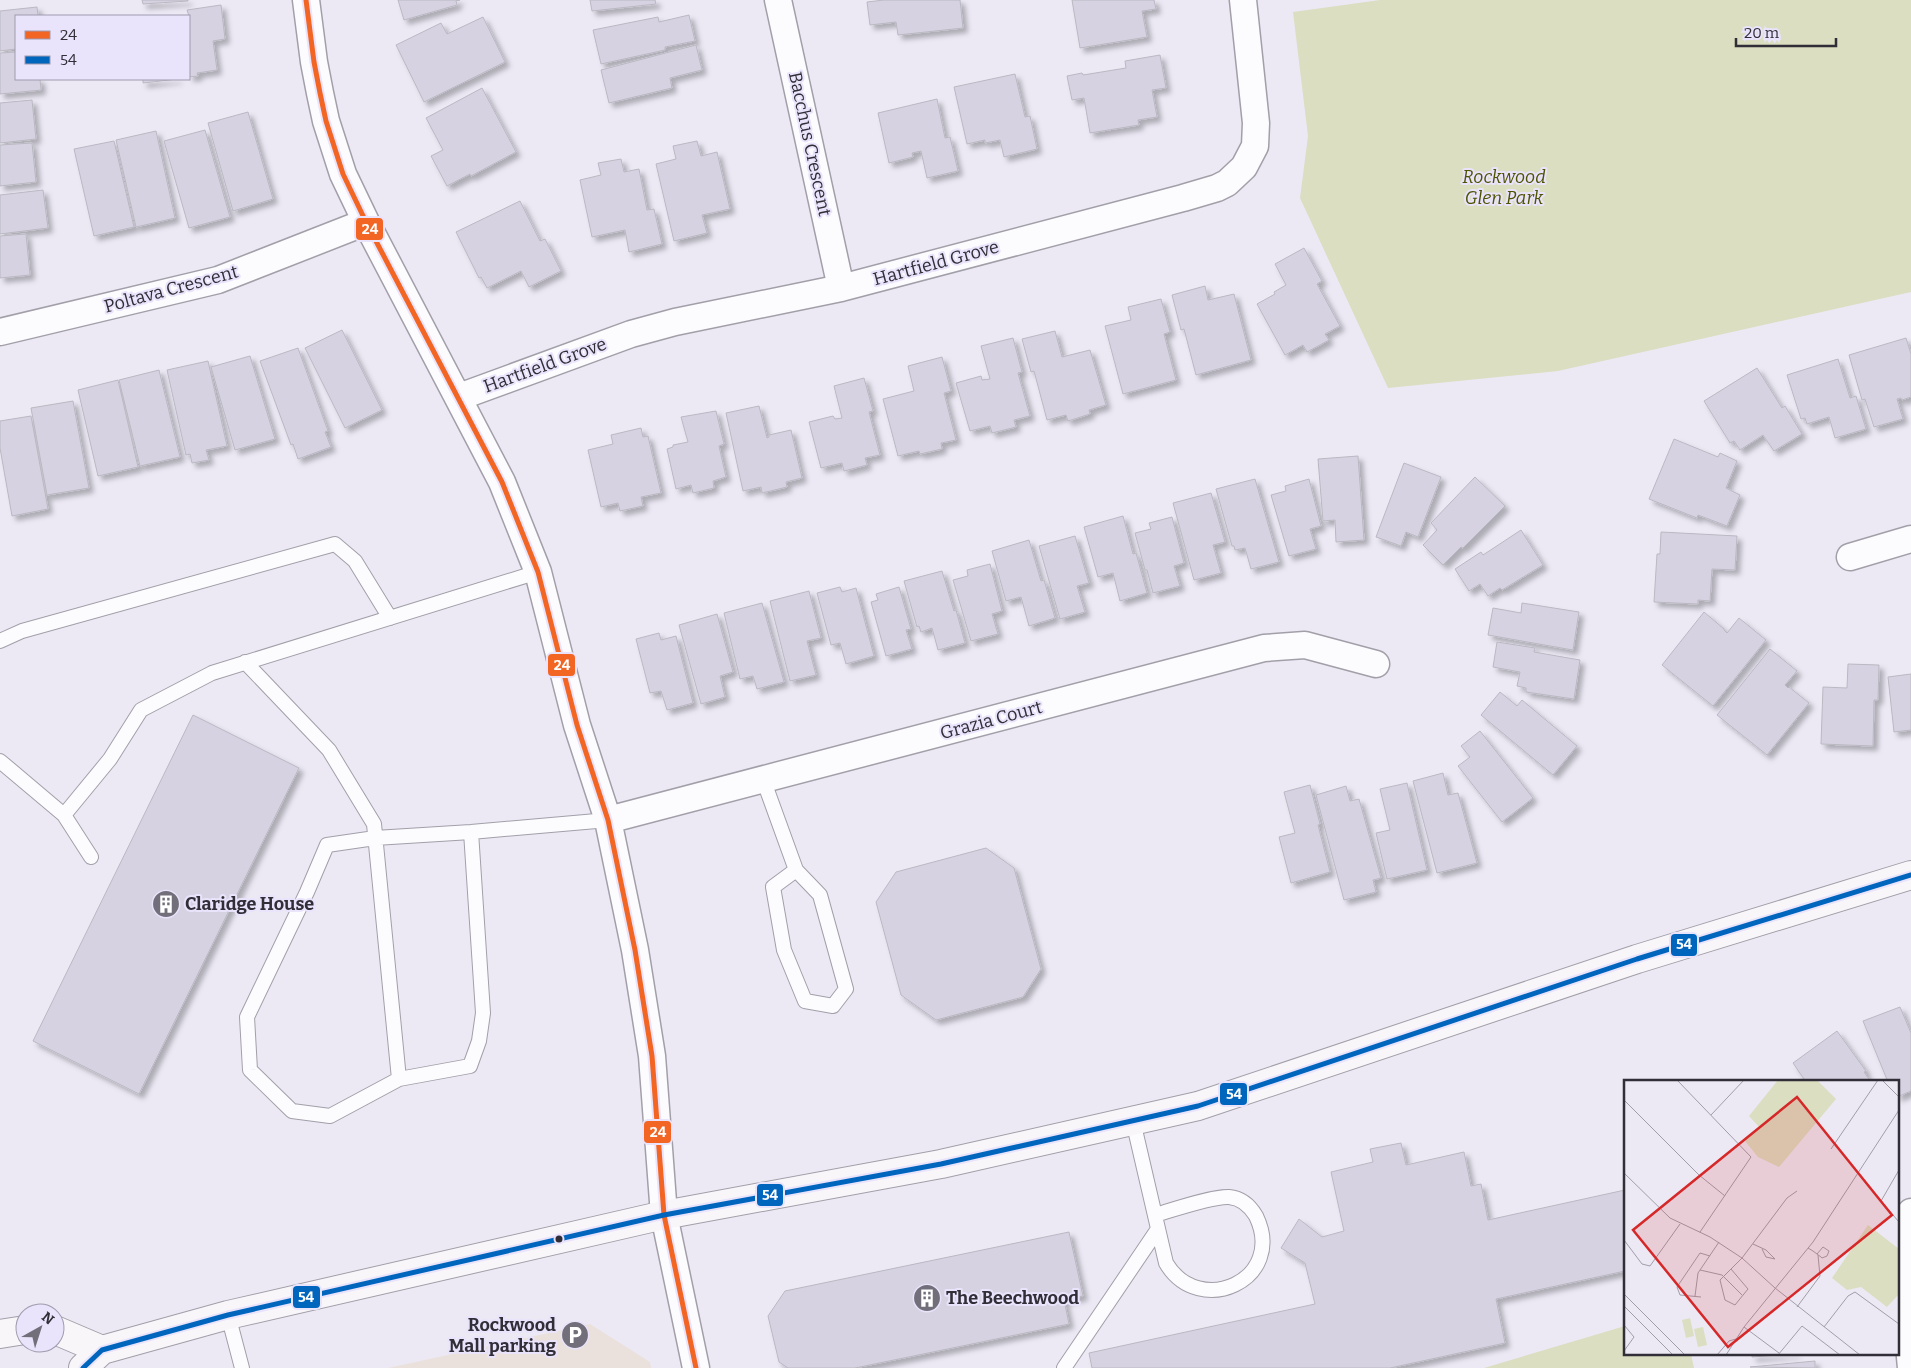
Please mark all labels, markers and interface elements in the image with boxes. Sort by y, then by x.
legend [15,15,190,80]
scale bar [1736,15,1836,47]
text: 20 m [1744,24,1780,42]
text: 24 [60,26,77,44]
text: 54 [60,51,77,69]
street label: Bacchus Crescent [784,70,836,219]
park label: Rockwood Glen Park [1462,166,1546,209]
line badge: 24 [355,217,384,241]
text: 24 [362,221,379,238]
street label: Hartfield Grove [871,236,1001,290]
street label: Poltava Crescent [102,260,241,317]
street label: Hartfield Grove [480,333,610,397]
line badge: 24 [547,653,576,677]
text: 24 [554,657,571,674]
street label: Grazia Court [938,696,1045,744]
building icon: Claridge House [151,889,181,919]
place label: Claridge House [185,893,314,915]
line badge: 54 [1670,933,1698,957]
text: 54 [1676,936,1693,953]
inset map [1624,1080,1898,1356]
line badge: 54 [1219,1082,1248,1106]
text: 54 [1226,1086,1243,1103]
line badge: 24 [643,1120,672,1144]
text: 24 [650,1124,667,1141]
line badge: 54 [756,1183,784,1207]
text: 54 [762,1187,779,1204]
unlabelled marker [554,1234,564,1244]
building icon: The Beechwood [912,1283,942,1313]
line badge: 54 [292,1285,321,1309]
place label: The Beechwood [946,1287,1079,1309]
text: 54 [298,1289,315,1306]
north arrow [15,1303,65,1353]
text: N [38,1308,58,1328]
place label: Rockwood Mall parking [449,1314,557,1357]
parking icon: Rockwood Mall parking [560,1320,590,1350]

